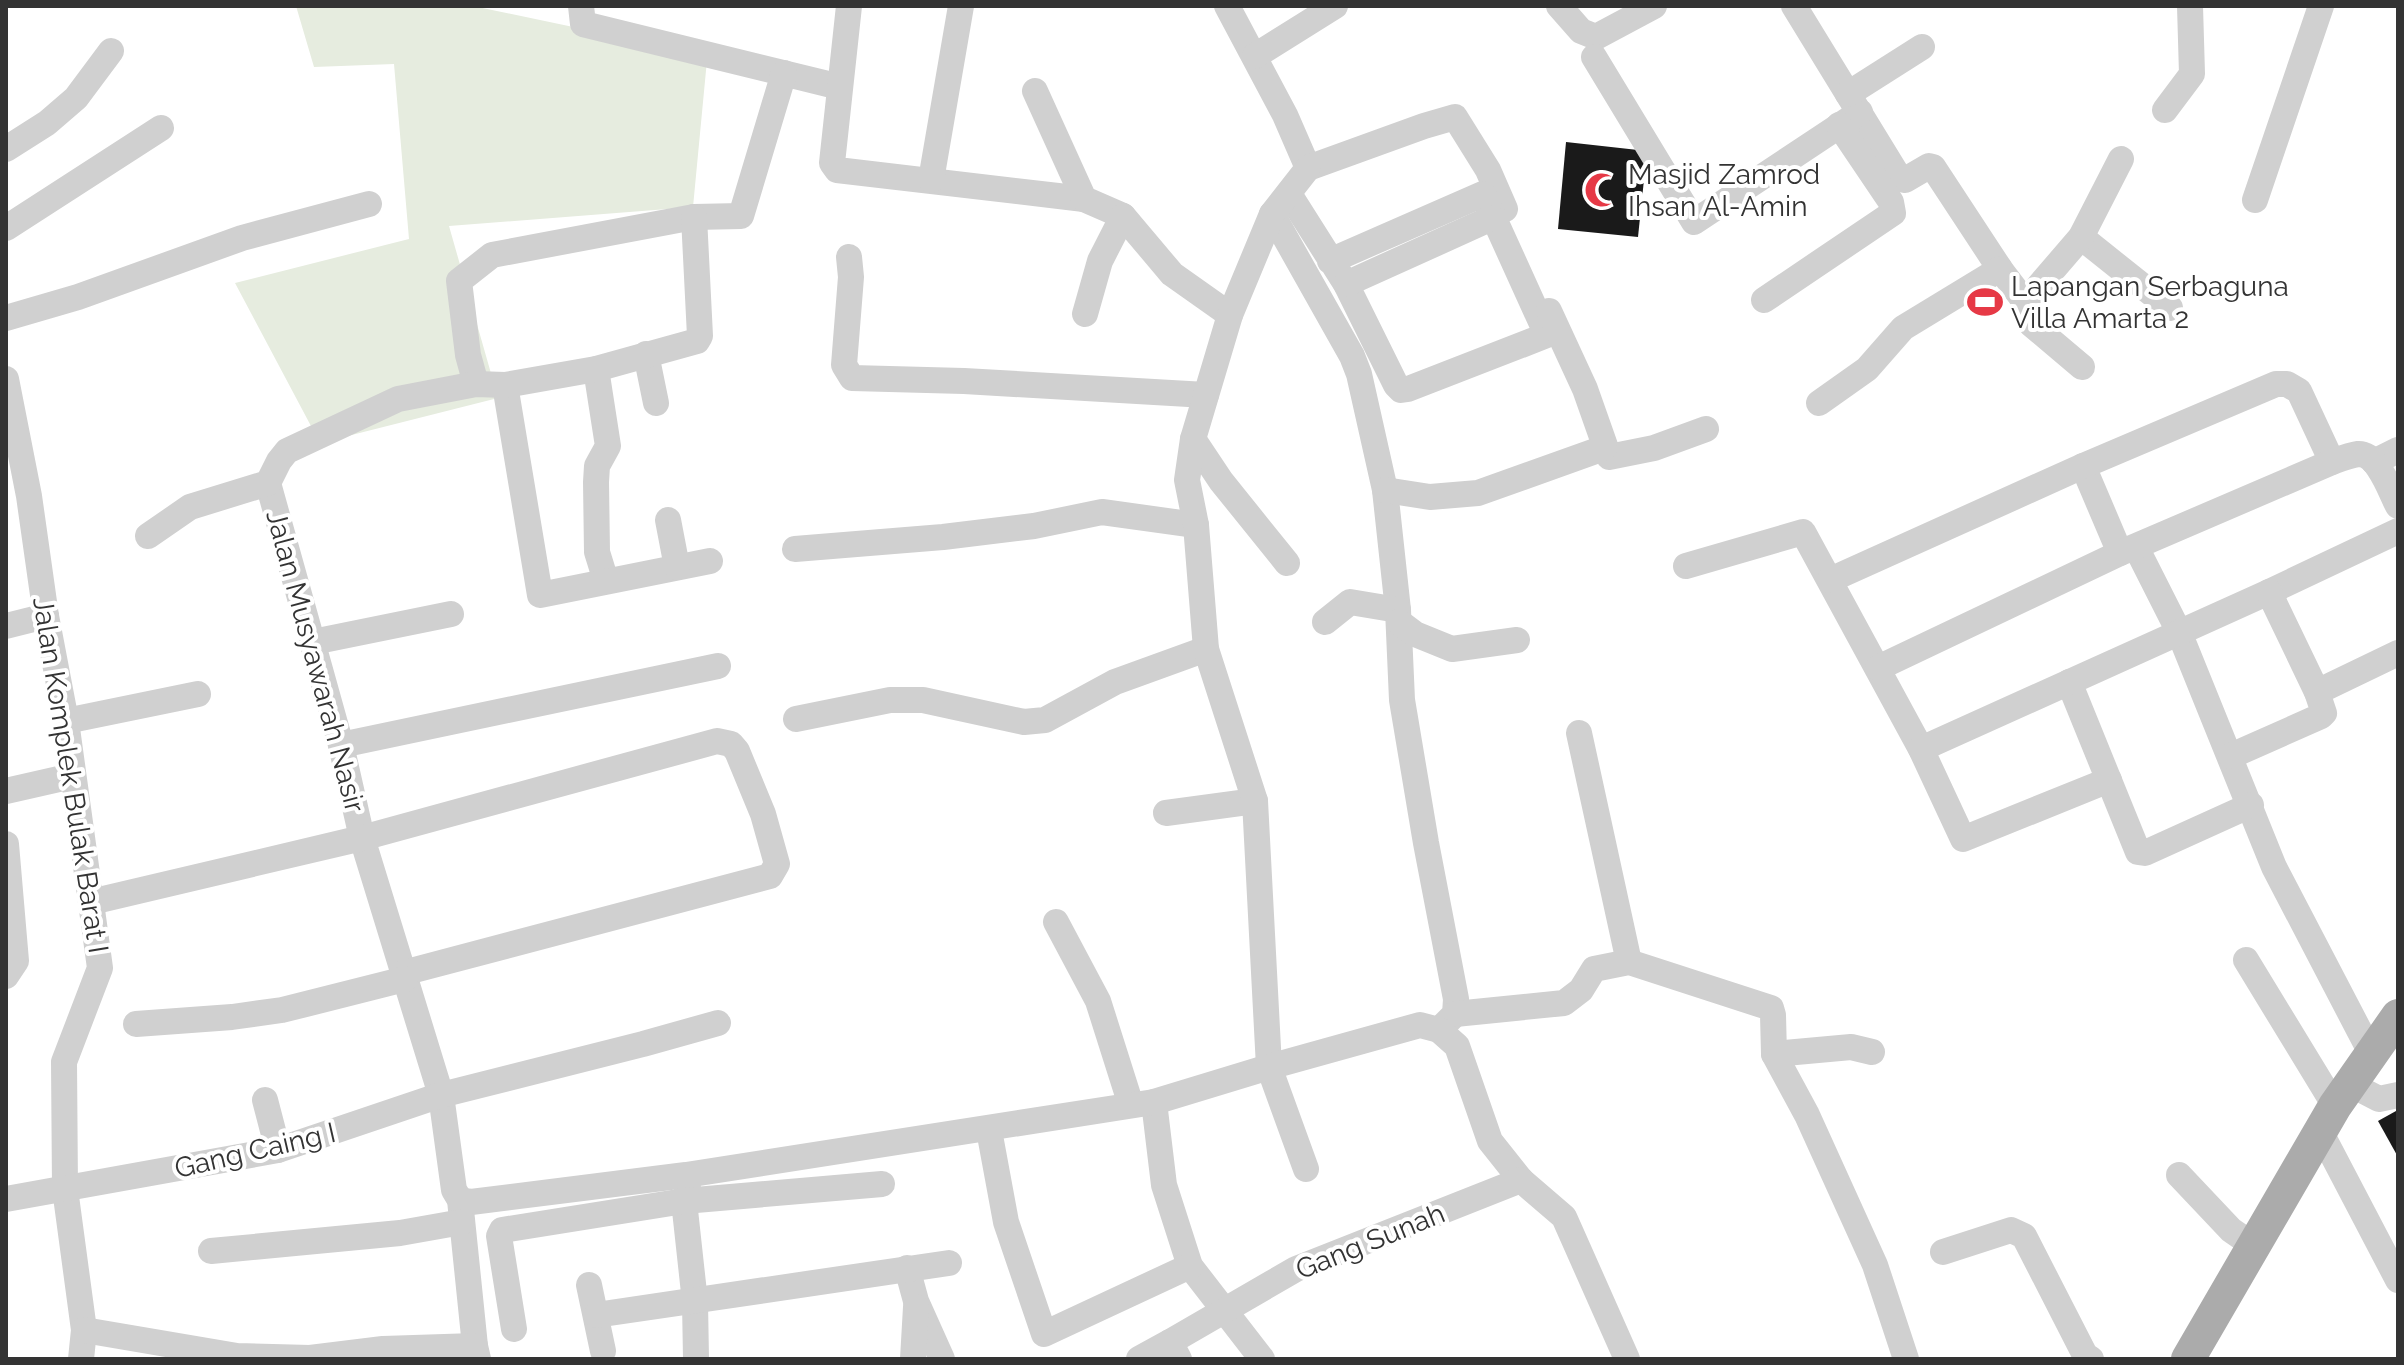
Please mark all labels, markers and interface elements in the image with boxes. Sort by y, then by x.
place label: Masjid Zamrod Ihsan Al-Amin [1628,158,1820,223]
mosque icon: Masjid Zamrod Ihsan Al-Amin [1583,171,1621,209]
place label: Lapangan Serbaguna Villa Amarta 2 [2011,270,2289,335]
sports icon: Lapangan Serbaguna Villa Amarta 2 [1966,283,2004,321]
street label: Jalan Musyawarah Nasir [259,507,372,816]
street label: Jalan Komplek Bulak Barat I [26,595,115,955]
street label: Gang Caing I [171,1116,339,1185]
street label: Gang Sunah [1291,1197,1449,1286]

